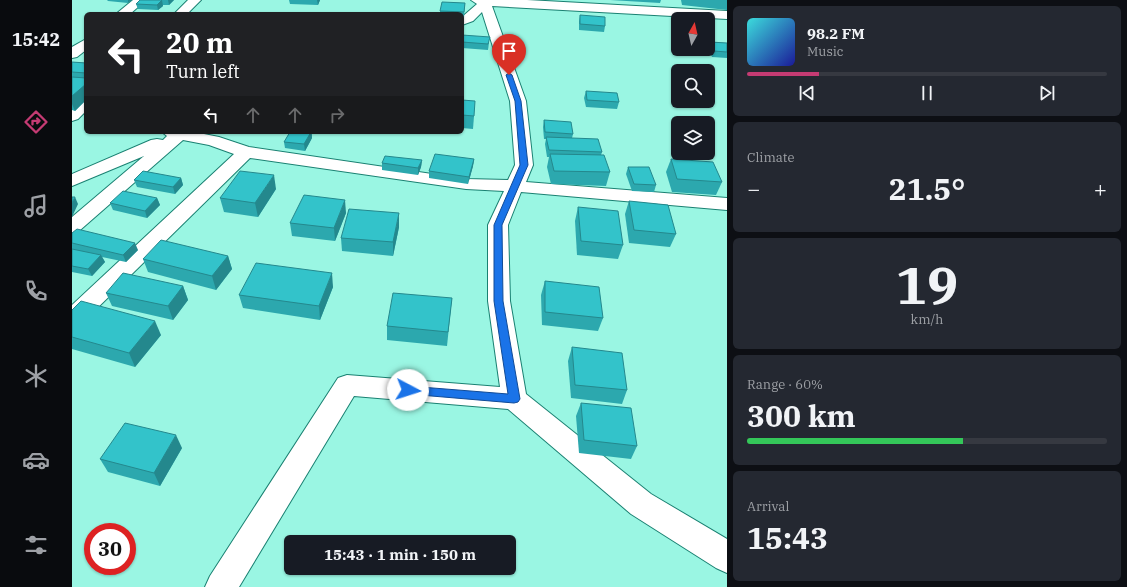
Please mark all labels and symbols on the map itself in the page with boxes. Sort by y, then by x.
north arrow [671,12,715,56]
pin [492,34,526,75]
position arrow [387,369,429,411]
speed limit sign: 30 [84,523,136,575]

